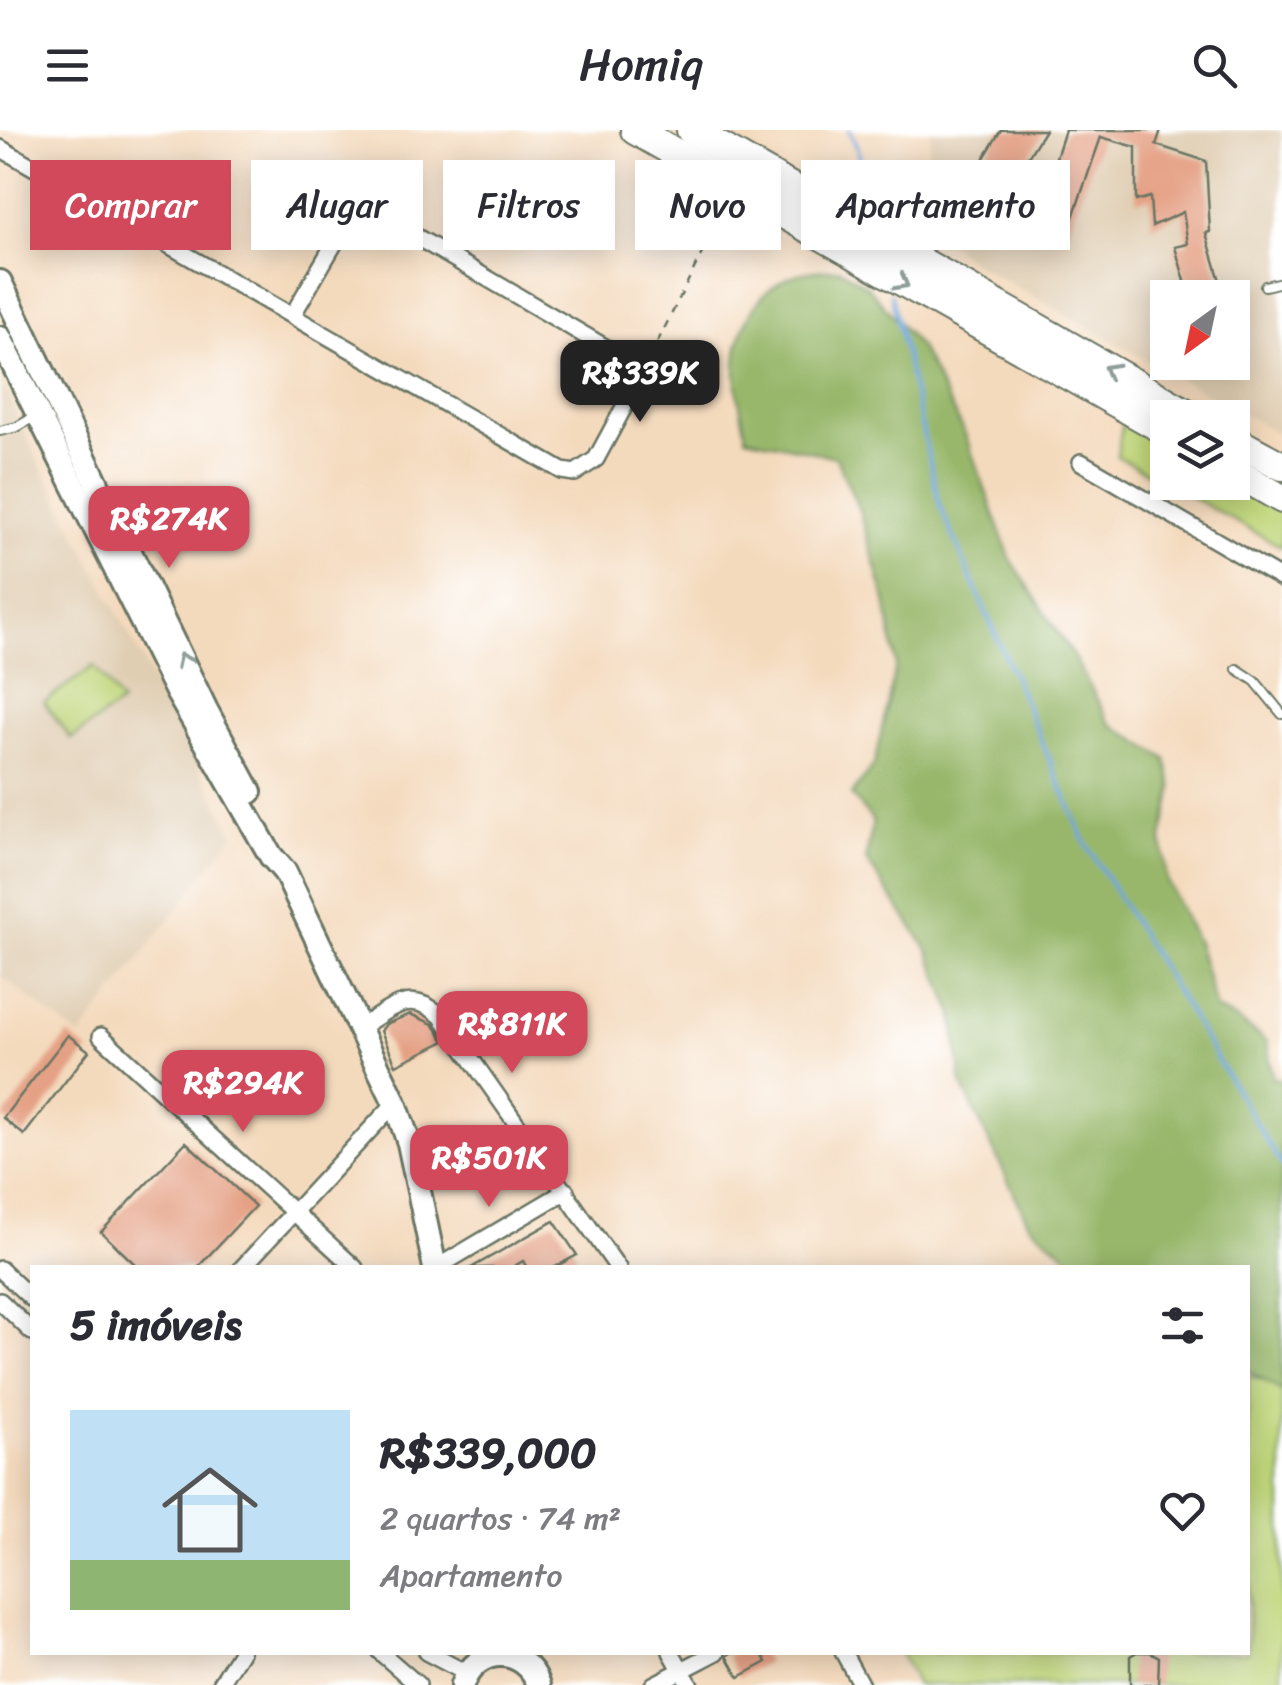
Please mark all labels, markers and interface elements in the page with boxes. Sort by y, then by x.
text: Homiq [579,25,703,105]
icon: menu [40,38,95,93]
icon: search [1187,38,1242,93]
chip: Comprar [30,160,231,250]
chip: Alugar [251,160,423,250]
chip: Filtros [443,160,615,250]
chip: Novo [635,160,781,250]
chip: Apartamento [801,160,1070,250]
one-way arrow [891,270,909,290]
north arrow [1150,280,1250,380]
map controls [1150,280,1250,500]
pin: R$339K [559,340,721,425]
text: R$339K [582,344,698,401]
one-way arrow [1103,362,1121,382]
button: layers [1150,400,1250,500]
pin: R$274K [88,486,250,571]
text: R$274K [110,490,228,547]
one-way arrow [175,652,195,670]
pin: R$811K [431,991,593,1076]
text: R$811K [458,995,566,1052]
pin: R$294K [162,1050,324,1135]
text: R$294K [184,1054,302,1111]
pin: R$501K [408,1125,570,1210]
text: R$501K [432,1129,546,1186]
text: 5 imóveis [70,1288,242,1362]
icon: filters [1155,1298,1210,1353]
text: R$339,000 [380,1416,597,1490]
icon: home [150,1450,270,1570]
icon: heart [1155,1483,1210,1538]
text: 2 quartos · 74 m² [380,1490,621,1547]
text: Apartamento [380,1547,562,1604]

